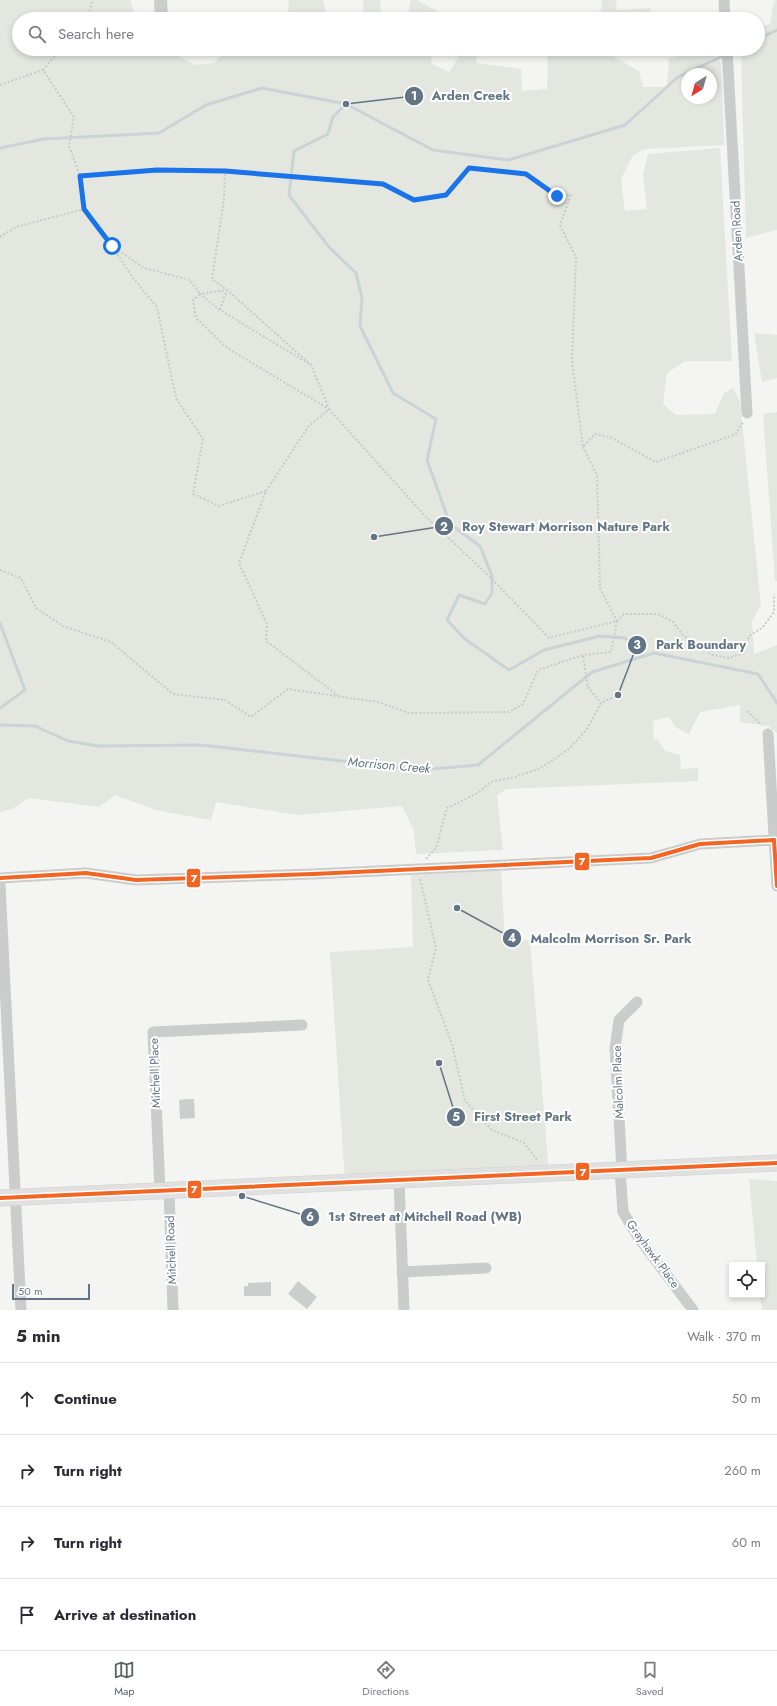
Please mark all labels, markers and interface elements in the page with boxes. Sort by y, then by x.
search box [12,12,765,56]
icon: search [26,23,48,45]
text: Search here [58,23,134,45]
north arrow [681,68,717,104]
callout: Arden Creek [404,83,518,108]
text: Arden Creek [431,86,511,105]
text: 1 [411,87,417,105]
route end [548,187,566,205]
street label: Arden Road [726,200,748,262]
route start [103,237,121,255]
callout: Roy Stewart Morrison Nature Park [434,514,678,539]
text: Roy Stewart Morrison Nature Park [462,517,670,536]
text: 2 [440,518,448,536]
callout: Park Boundary [627,632,754,657]
text: Park Boundary [656,635,746,654]
text: 3 [633,636,641,654]
water label: Morrison Creek [347,752,432,778]
line badge: 7 [574,852,590,871]
text: 7 [579,853,586,869]
line badge: 7 [186,868,201,888]
text: 7 [191,870,198,886]
callout: Malcolm Morrison Sr. Park [502,926,699,951]
text: 4 [508,929,516,947]
text: Malcolm Morrison Sr. Park [530,929,692,948]
street label: Mitchell Place [145,1038,165,1108]
street label: Malcolm Place [608,1045,628,1119]
callout: First Street Park [446,1104,580,1129]
text: First Street Park [474,1107,572,1126]
text: 5 [452,1108,460,1126]
line badge: 7 [575,1162,590,1181]
text: 7 [580,1164,587,1180]
line badge: 7 [187,1180,202,1199]
text: 7 [191,1181,198,1197]
callout: 1st Street at Mitchell Road (WB) [300,1204,530,1229]
text: 1st Street at Mitchell Road (WB) [328,1207,522,1226]
text: 6 [306,1208,314,1226]
street label: Mitchell Road [161,1215,181,1285]
street label: Grayhawk Place [622,1216,684,1292]
map controls [729,1262,765,1298]
button: locate [729,1262,765,1298]
scale bar [12,1282,90,1301]
text: 50 m [18,1283,43,1299]
text: 5 min [16,1324,60,1348]
text: Walk · 370 m [687,1327,761,1346]
icon: ahead [16,1388,38,1410]
text: Continue [54,1388,117,1410]
text: 50 m [732,1389,761,1408]
icon: right [16,1460,38,1482]
text: Turn right [54,1460,122,1482]
text: 260 m [724,1461,761,1480]
icon: right [16,1532,38,1554]
text: Turn right [54,1532,122,1554]
text: 60 m [732,1533,761,1552]
icon: arrive [16,1604,38,1626]
text: Arrive at destination [54,1604,196,1626]
tab: Map [113,1659,135,1699]
tab: Directions [362,1659,409,1699]
tab: Saved [636,1659,664,1699]

